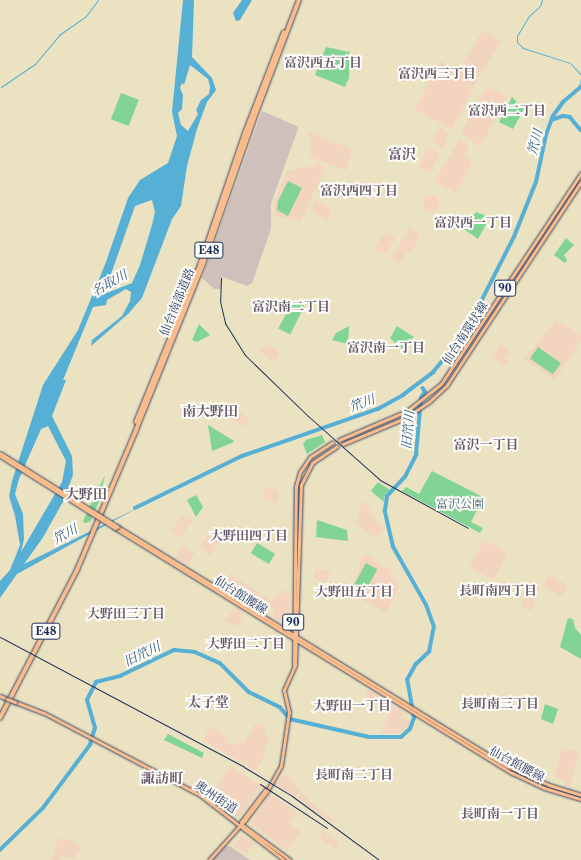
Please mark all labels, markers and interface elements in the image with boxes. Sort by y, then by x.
district label: 富沢西五丁目 [284,54,362,70]
district label: 富沢西三丁目 [398,65,476,81]
district label: 富沢西二丁目 [468,102,546,118]
water label: 笊川 [524,127,546,157]
district label: 富沢 [388,146,416,162]
district label: 富沢西四丁目 [320,182,398,198]
district label: 富沢西一丁目 [434,214,512,230]
road number: E48 [194,241,224,259]
street label: 仙台南部道路 [157,266,197,338]
water label: 名取川 [88,267,130,299]
road number: 90 [494,279,516,297]
district label: 富沢南二丁目 [252,298,330,314]
street label: 仙台南環状線 [439,299,491,367]
district label: 富沢南一丁目 [347,339,425,355]
water label: 笊川 [347,391,377,415]
district label: 南大野田 [182,403,238,419]
water label: 旧笊川 [399,410,417,450]
district label: 富沢一丁目 [454,436,518,452]
district label: 大野田 [65,486,107,502]
park label: 富沢公園 [436,497,484,511]
water label: 笊川 [50,521,80,547]
district label: 大野田四丁目 [210,527,288,543]
street label: 仙台館腰線 [212,573,270,617]
district label: 長町南四丁目 [459,582,537,598]
district label: 大野田五丁目 [315,583,393,599]
district label: 大野田三丁目 [87,605,165,621]
road number: 90 [282,613,304,631]
road number: E48 [31,622,61,640]
district label: 大野田二丁目 [207,635,285,651]
water label: 旧笊川 [121,638,163,670]
district label: 太子堂 [187,694,229,710]
district label: 長町南三丁目 [461,695,539,711]
district label: 大野田一丁目 [313,697,391,713]
street label: 仙台館腰線 [487,744,547,784]
district label: 長町南二丁目 [315,766,393,782]
district label: 諏訪町 [141,770,183,786]
street label: 奥州街道 [192,778,240,816]
district label: 長町南一丁目 [461,805,539,821]

